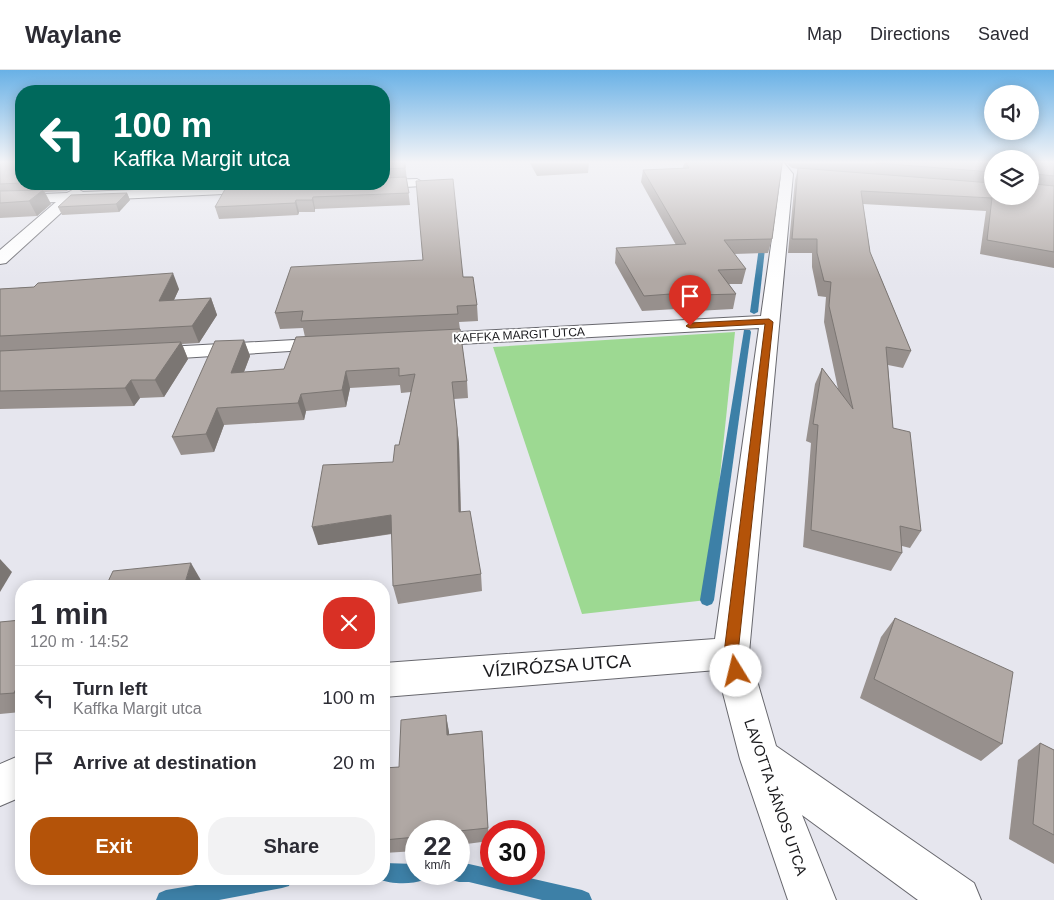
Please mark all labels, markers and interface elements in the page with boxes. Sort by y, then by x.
text: Waylane [25,21,121,48]
text: Map [807,24,842,44]
text: Directions [870,24,950,44]
text: Saved [978,24,1029,44]
map controls [984,85,1039,205]
button: sound [984,85,1039,140]
icon: left [30,105,95,170]
text: 100 m [113,105,212,144]
text: Kaffka Margit utca [113,146,290,171]
button: layers [984,150,1039,205]
pin [669,275,711,326]
icon: arrive [676,282,704,310]
street label: KAFFKA MARGIT UTCA [453,325,585,345]
text: 1 min [30,597,108,630]
button: close [323,597,375,649]
text: 120 m · 14:52 [30,633,129,650]
position arrow [709,644,761,696]
street label: VÍZIRÓZSA UTCA [482,650,632,681]
text: Turn left [73,678,148,699]
icon: left [30,684,58,712]
text: 100 m [322,687,375,708]
text: Kaffka Margit utca [73,700,202,717]
street label: LAVOTTA JÁNOS UTCA [741,716,811,878]
icon: arrive [30,749,58,777]
text: Arrive at destination [73,752,257,773]
text: 20 m [333,752,375,773]
button: Exit [30,817,198,875]
button: Share [208,817,375,875]
speed limit sign: 30 [480,820,545,885]
text: 22 [424,832,451,860]
text: km/h [424,858,451,872]

